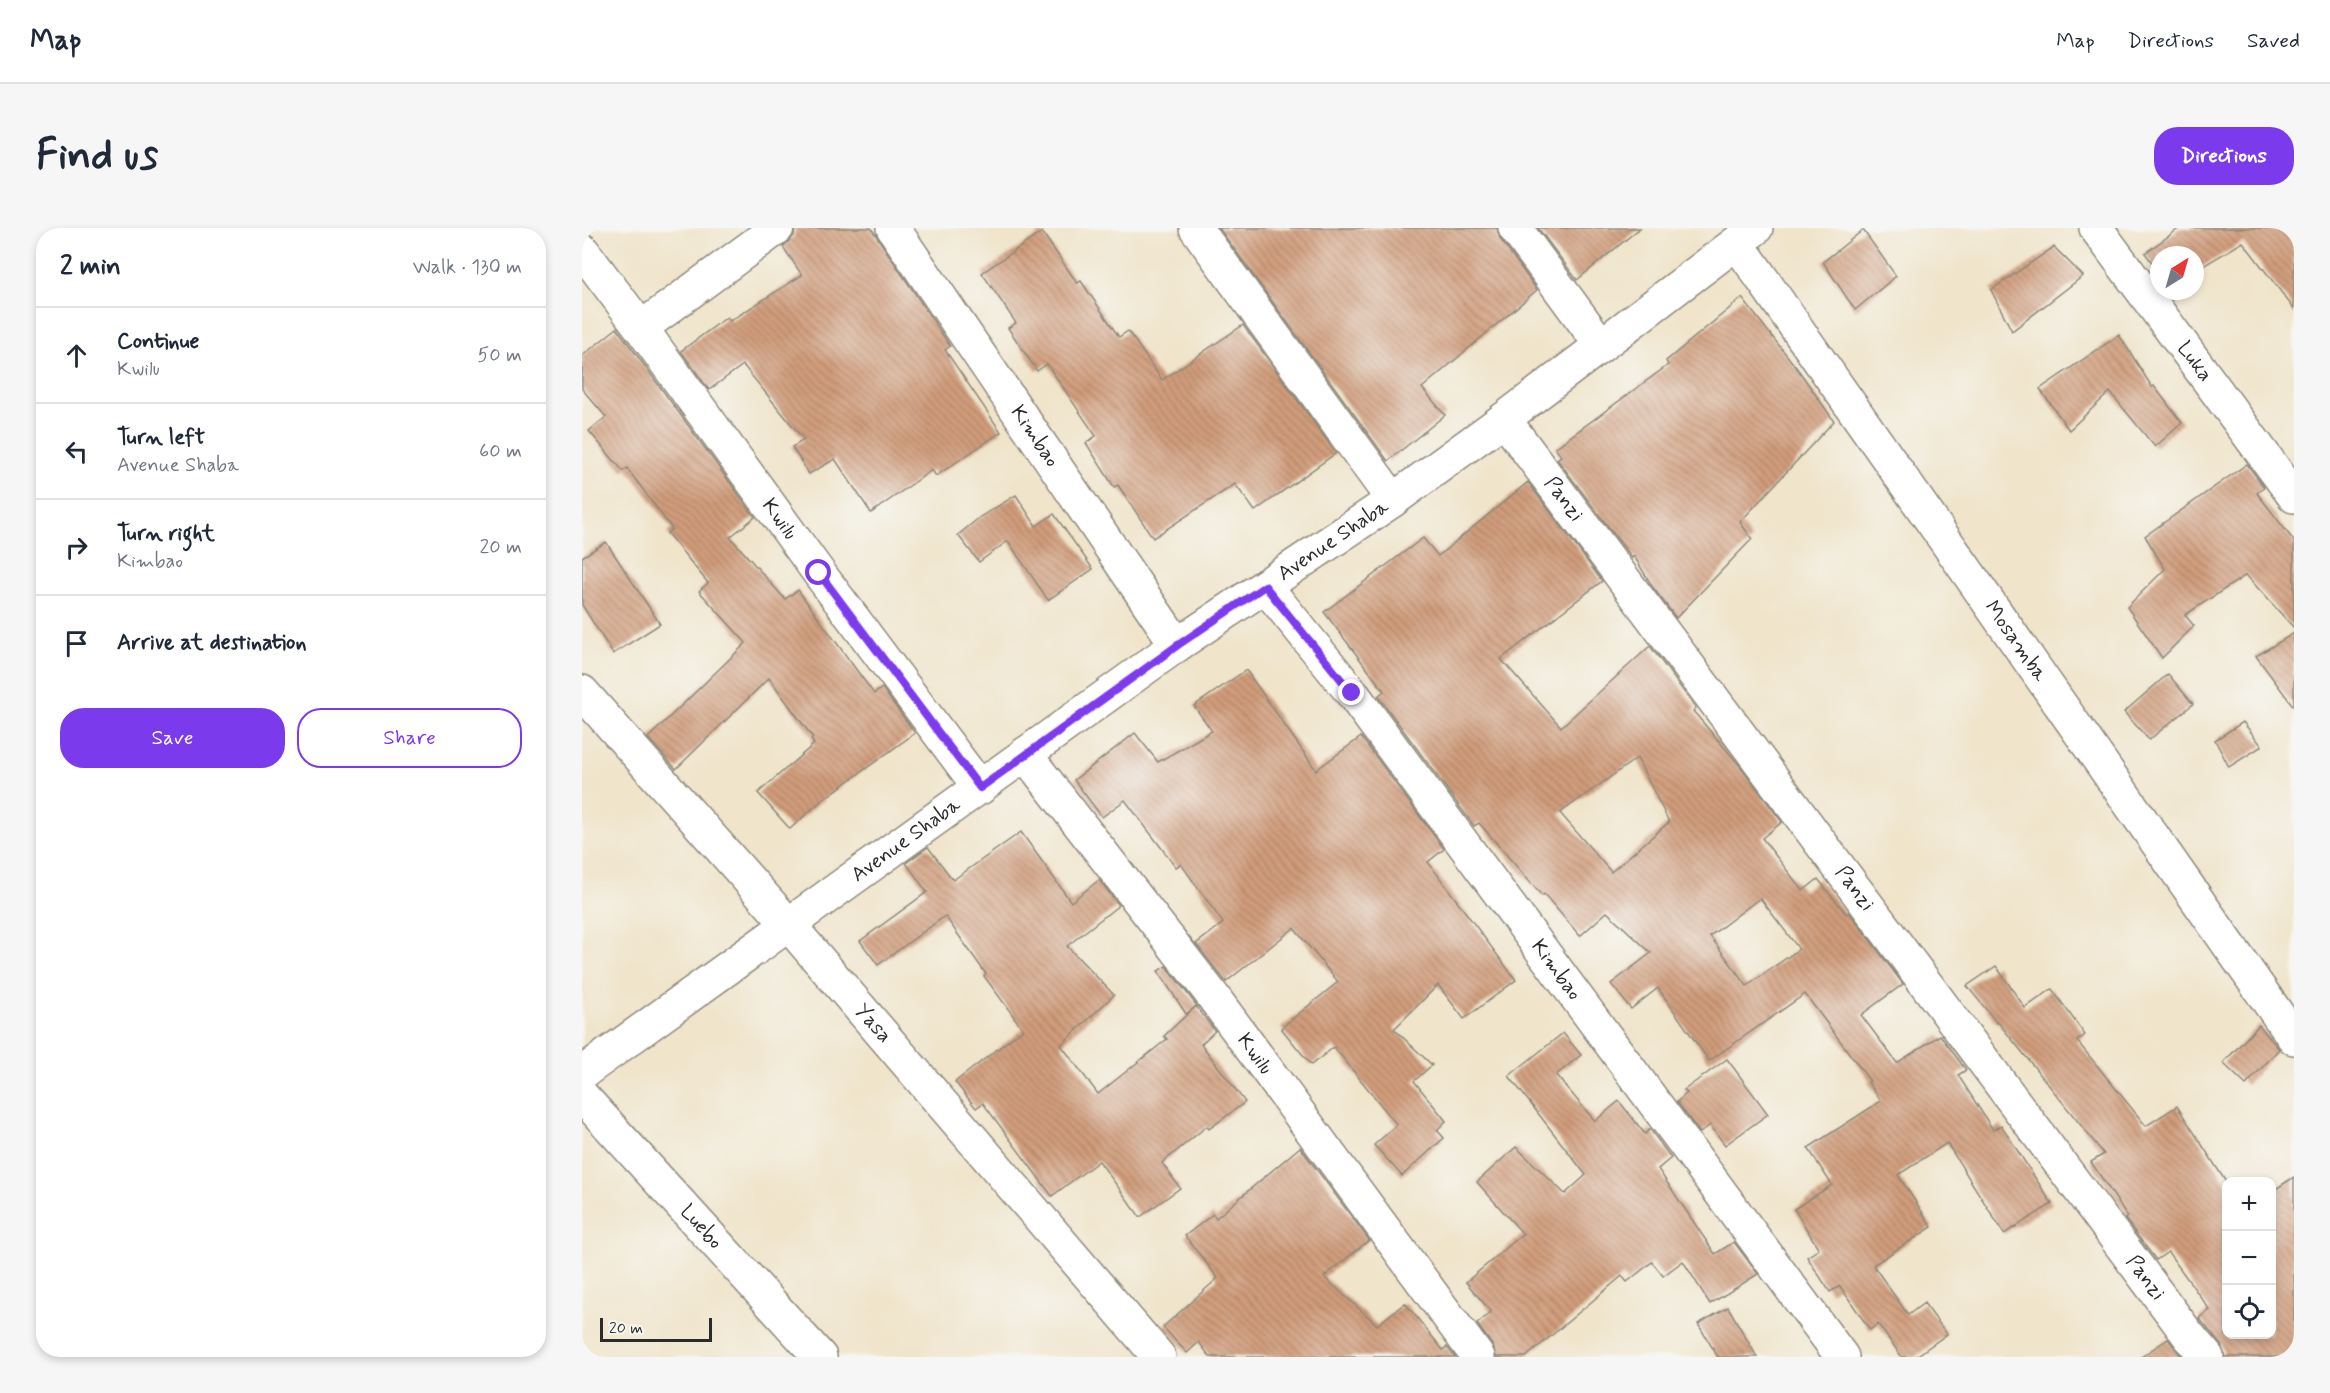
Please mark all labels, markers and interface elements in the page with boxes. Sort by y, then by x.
text: Map [30,23,81,60]
text: Map [2056,27,2095,55]
text: Directions [2128,27,2214,55]
text: Saved [2247,27,2300,55]
button: Directions [2154,127,2294,185]
text: Find us [36,129,158,184]
north arrow [2150,246,2204,300]
text: 2 min [60,250,121,284]
text: Walk · 130 m [413,254,522,281]
text: Continue [117,328,199,356]
street label: Luka [2170,336,2219,388]
icon: ahead [60,339,93,372]
text: 50 m [477,342,522,369]
text: Kwilu [117,356,160,383]
street label: Kimbao [1004,400,1066,473]
text: Turn left [117,424,205,452]
icon: left [60,435,93,468]
text: 60 m [479,438,522,465]
text: Avenue Shaba [117,452,239,479]
street label: Panzi [1538,471,1590,528]
street label: Kwilu [755,493,804,545]
street label: Avenue Shaba [1272,493,1395,588]
text: Turn right [117,520,215,548]
icon: right [60,531,93,564]
text: 20 m [479,534,522,561]
text: Kimbao [117,548,183,575]
route start [805,559,831,585]
street label: Mosamba [1978,595,2054,687]
icon: arrive [60,627,93,660]
text: Arrive at destination [117,629,307,657]
route end [1338,679,1364,705]
button: Save [60,708,285,768]
button: Share [297,708,522,768]
street label: Avenue Shaba [846,791,966,889]
street label: Panzi [1828,860,1881,917]
street label: Kimbao [1524,934,1588,1006]
street label: Yasa [848,997,898,1049]
street label: Kwilu [1231,1027,1280,1080]
map controls [2222,1177,2276,1339]
button: + [2222,1177,2276,1231]
street label: Luebo [673,1198,729,1255]
button: − [2222,1231,2276,1285]
street label: Panzi [2119,1249,2172,1306]
button: locate [2222,1285,2276,1339]
scale bar [600,1315,712,1342]
text: 20 m [609,1318,643,1339]

